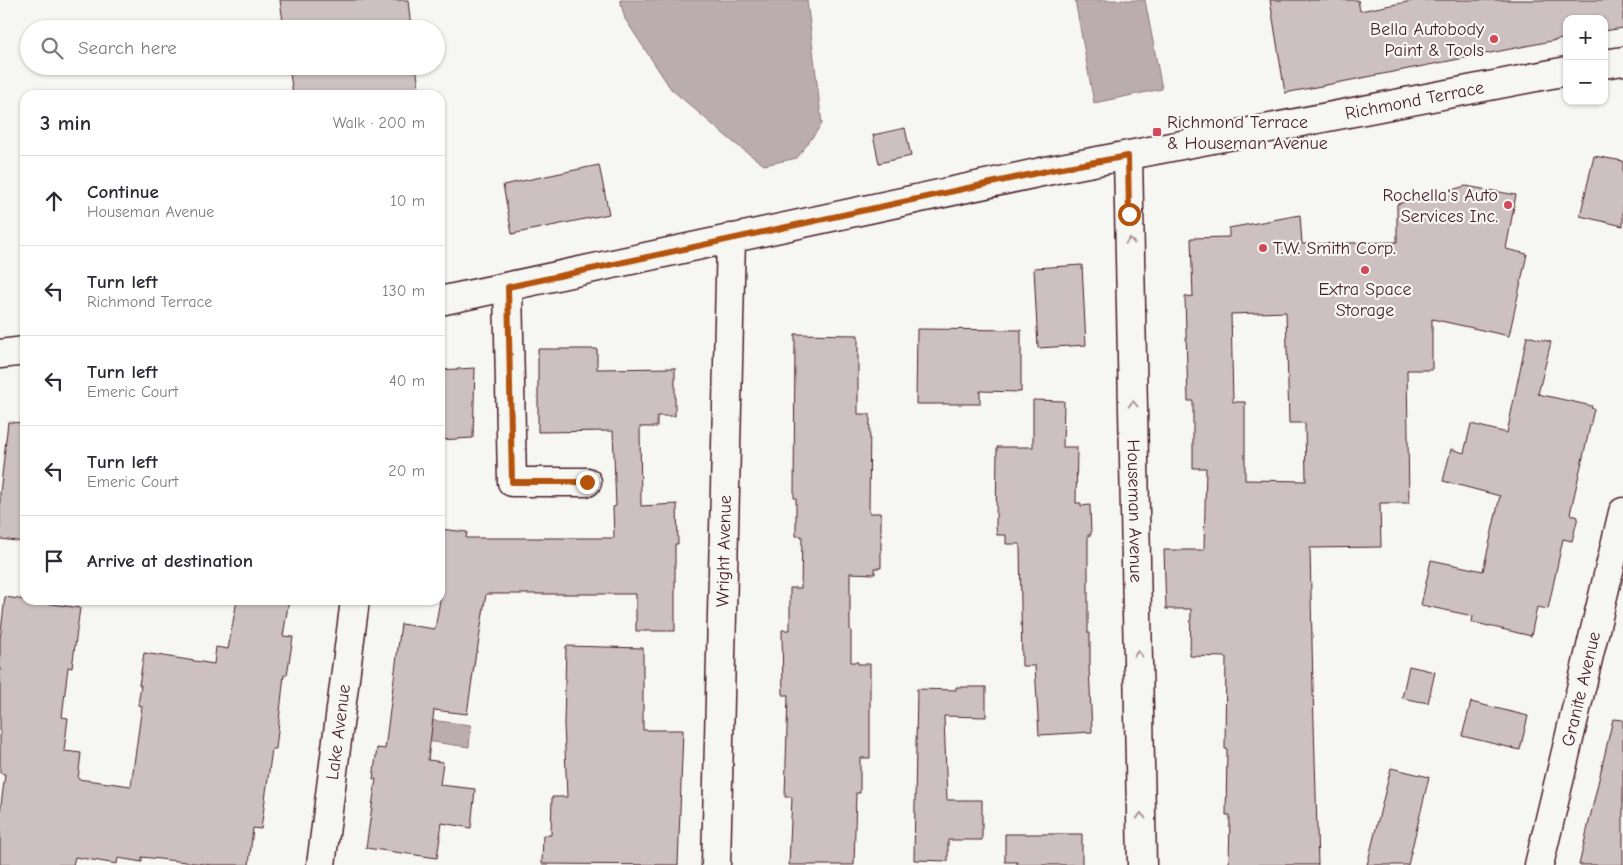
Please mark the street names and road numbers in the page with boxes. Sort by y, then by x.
street label: Richmond Terrace [1343,77,1486,124]
street label: Houseman Avenue [1123,439,1146,583]
street label: Wright Avenue [712,495,736,607]
street label: Granite Avenue [1558,629,1605,749]
street label: Lake Avenue [322,683,355,781]

